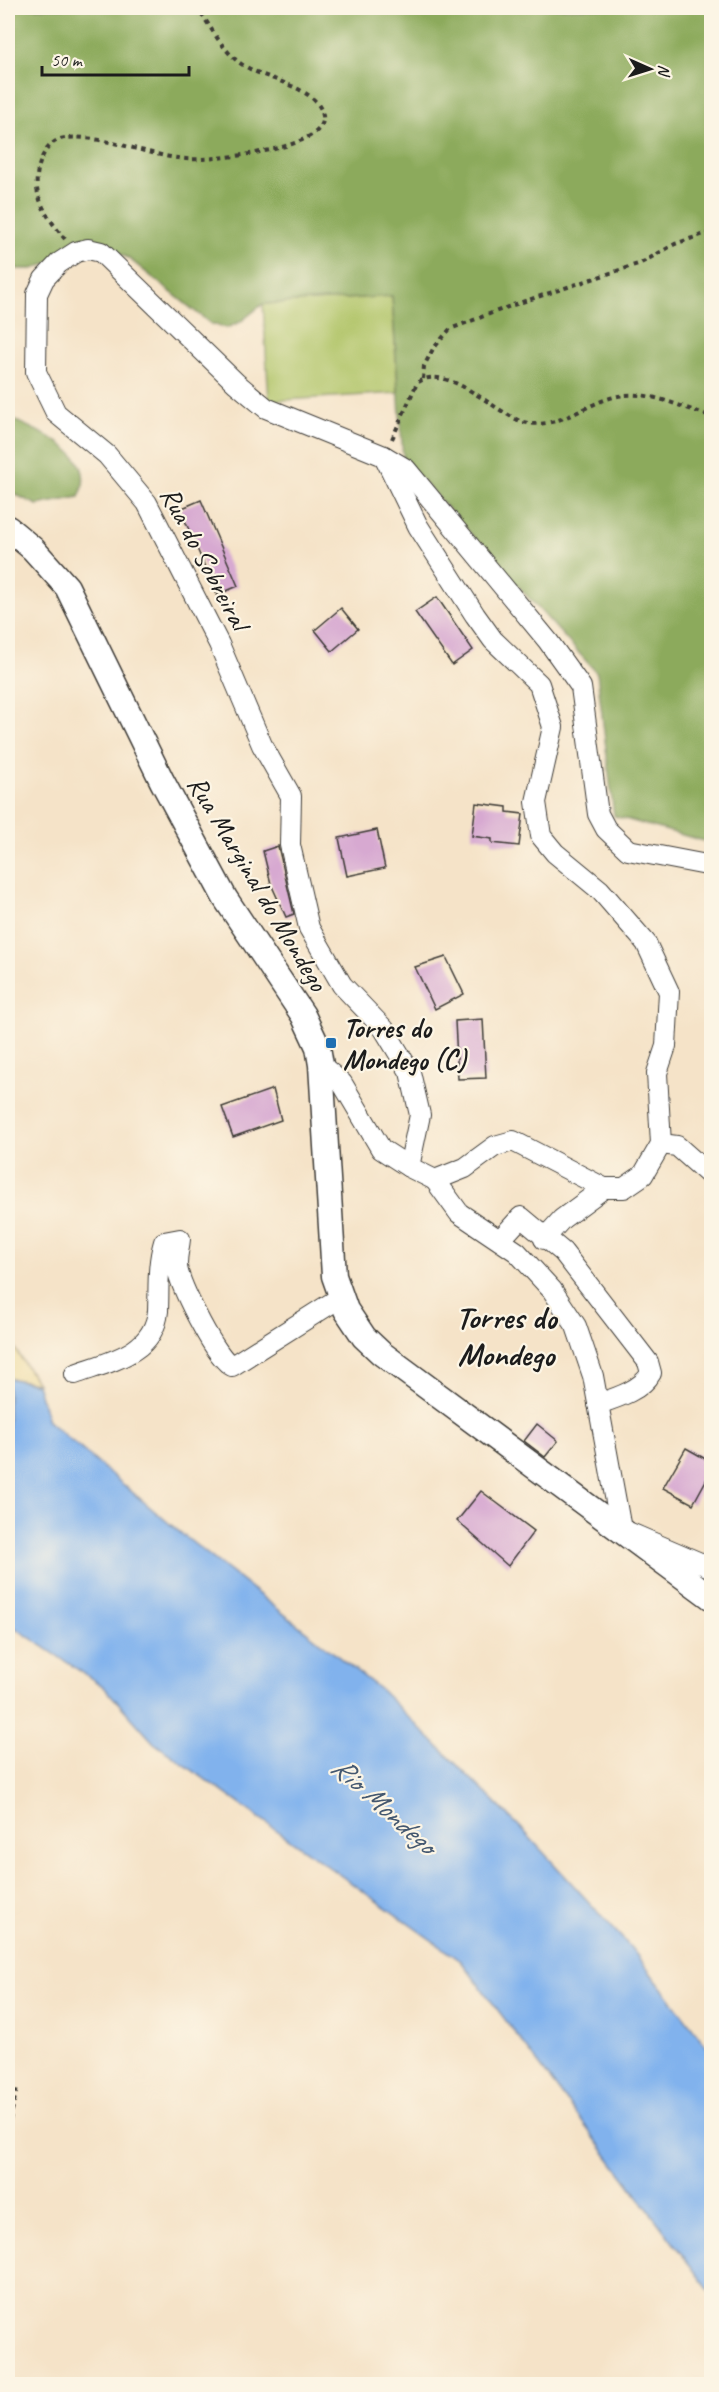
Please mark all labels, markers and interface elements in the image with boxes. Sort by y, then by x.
scale bar [42,39,189,77]
north arrow [620,39,680,99]
text: 50 m [51,49,84,71]
text: N [654,64,674,78]
street label: Rua do Sobreiral [153,480,260,640]
street label: Rua Marginal do Mondego [180,769,337,999]
place label: Torres do Mondego (C) [343,1010,468,1077]
marker: Torres do Mondego (C) [324,1036,338,1050]
district label: Torres do Mondego [456,1297,559,1375]
water label: Rio Mondego [324,1748,448,1866]

